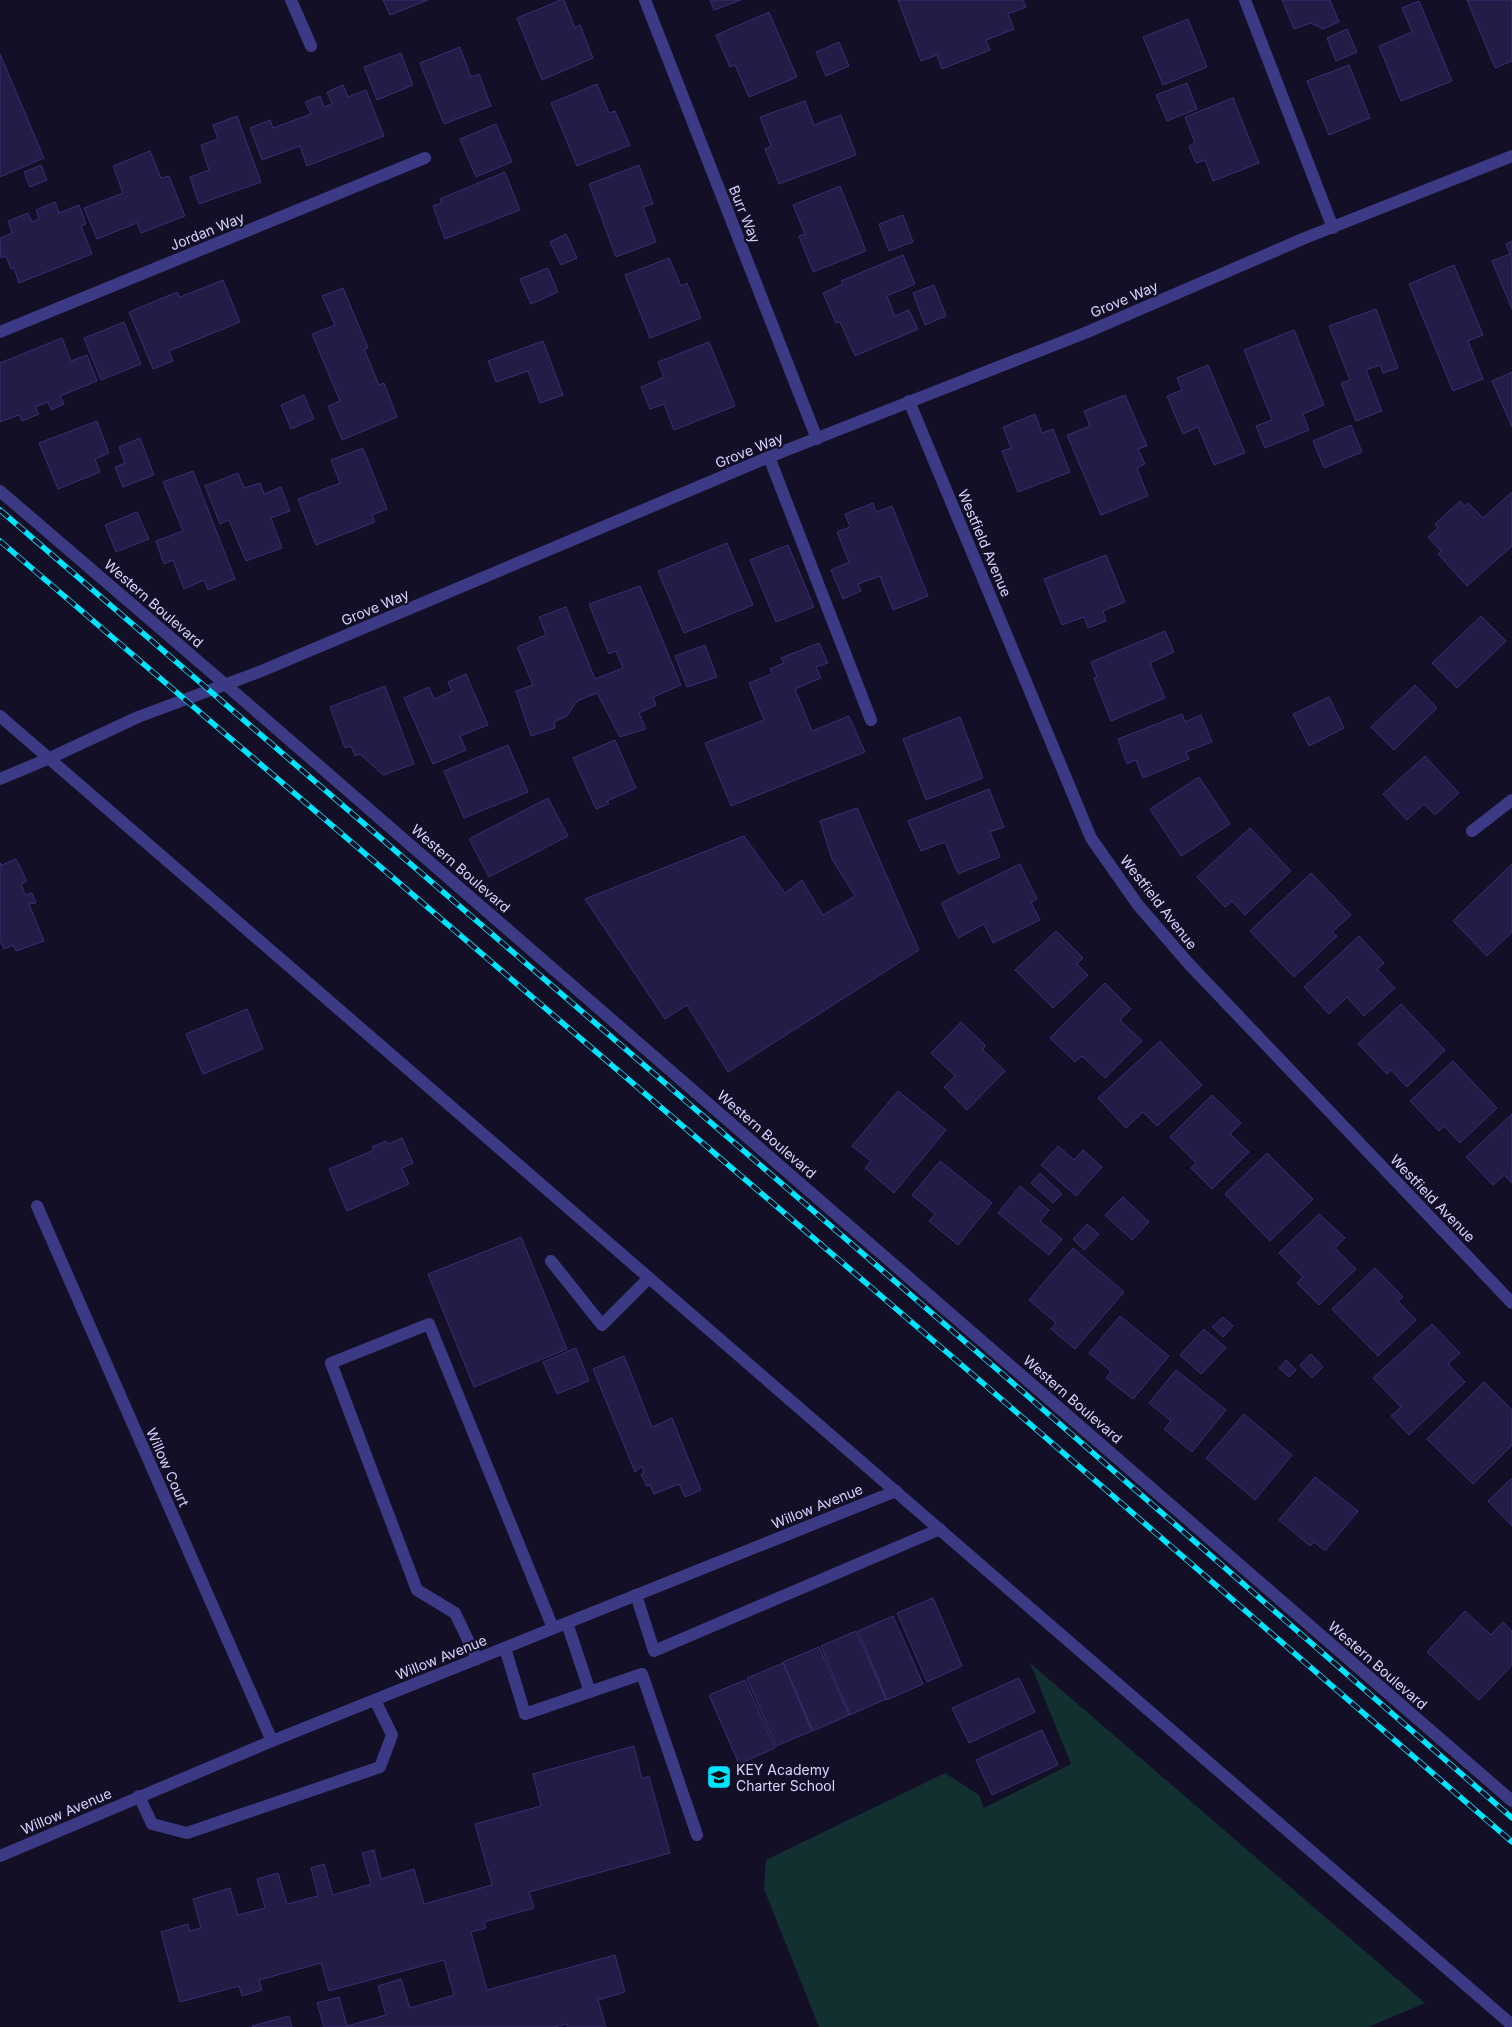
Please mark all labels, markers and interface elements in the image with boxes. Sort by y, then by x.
street label: Burr Way [726,183,764,245]
street label: Jordan Way [167,208,247,254]
street label: Grove Way [1088,277,1161,321]
street label: Grove Way [712,429,786,471]
street label: Westfield Avenue [955,487,1015,599]
street label: Western Boulevard [101,555,207,651]
street label: Grove Way [339,585,412,629]
street label: Western Boulevard [408,820,514,916]
street label: Westfield Avenue [1117,852,1201,952]
street label: Western Boulevard [714,1086,820,1182]
street label: Westfield Avenue [1387,1151,1479,1245]
street label: Western Boulevard [1020,1351,1126,1447]
street label: Willow Court [143,1425,193,1509]
street label: Willow Avenue [769,1480,865,1532]
street label: Western Boulevard [1325,1617,1431,1713]
street label: Willow Avenue [393,1631,489,1683]
place label: KEY Academy Charter School [736,1761,835,1794]
school or university icon: KEY Academy Charter School [706,1764,732,1790]
street label: Willow Avenue [18,1784,114,1838]

